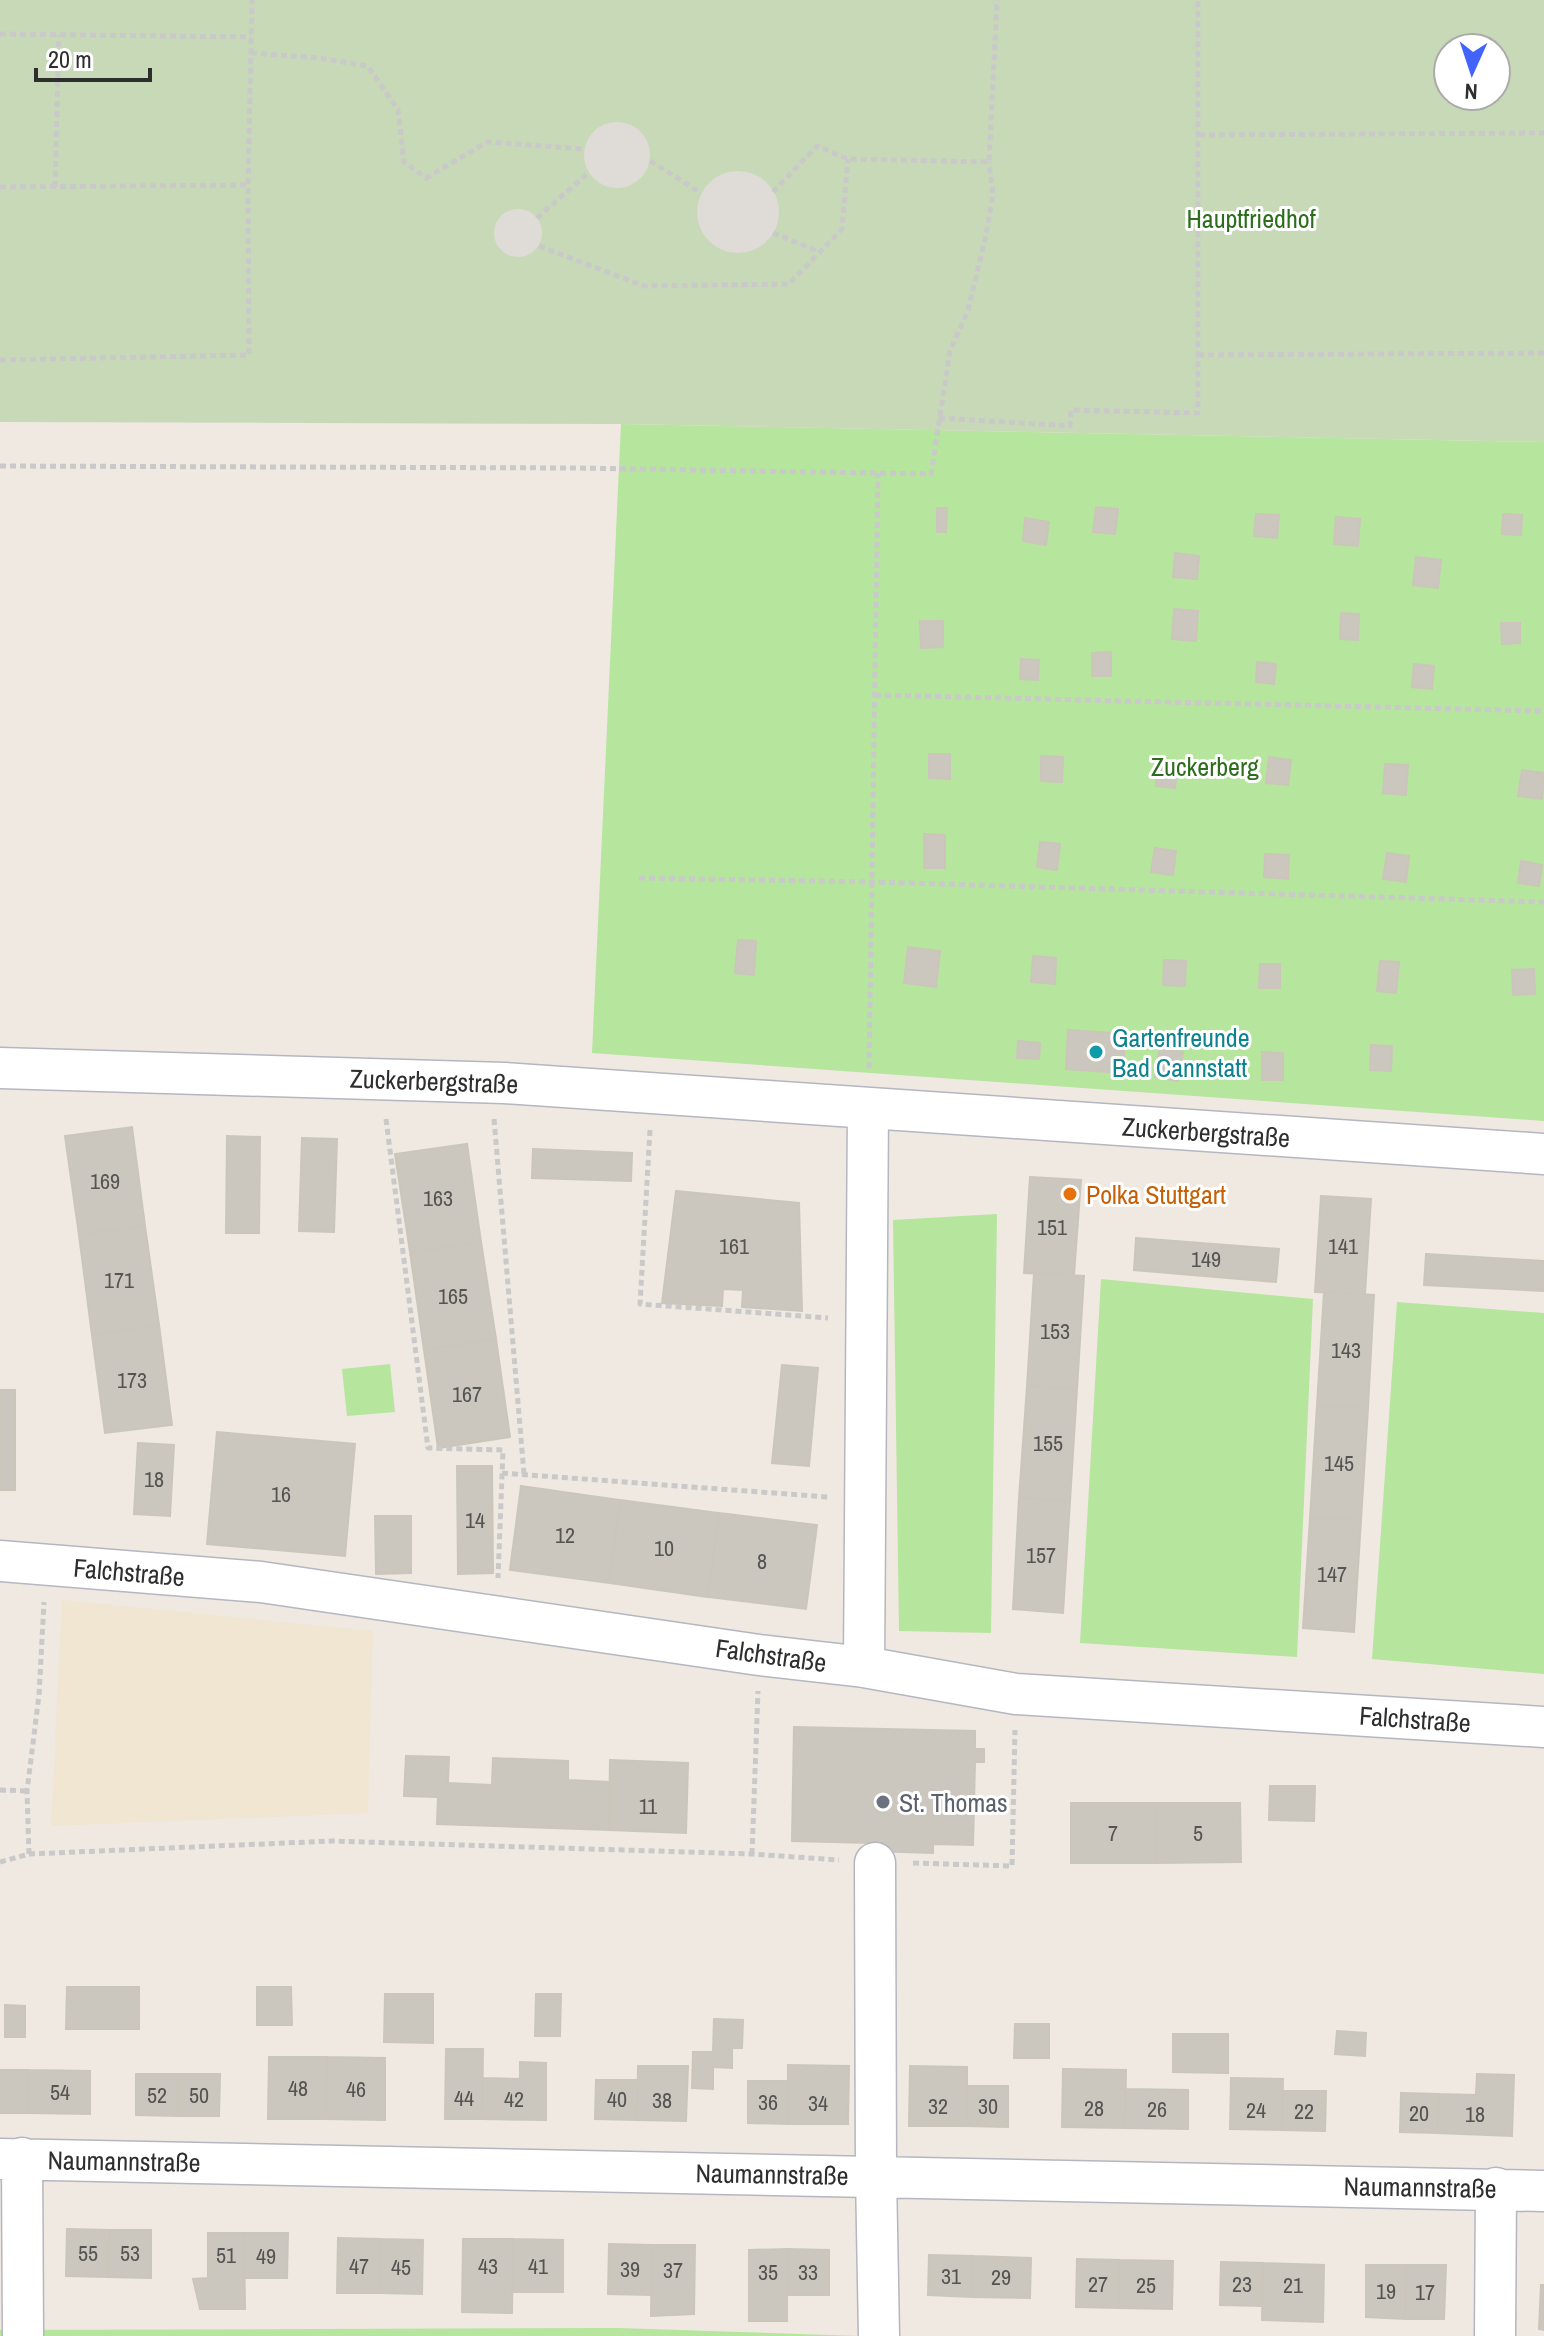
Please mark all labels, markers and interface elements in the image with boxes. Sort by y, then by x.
scale bar [36,32,150,82]
north arrow [1432,32,1512,112]
text: 20 m [48,43,92,75]
text: N [1464,77,1478,107]
park label: Hauptfriedhof [1186,201,1316,236]
park label: Zuckerberg [1151,749,1259,784]
place label: Gartenfreunde Bad Cannstatt [1112,1020,1250,1085]
marker: Gartenfreunde Bad Cannstatt [1087,1043,1105,1061]
street label: Zuckerbergstraße [349,1061,519,1101]
street label: Zuckerbergstraße [1121,1109,1291,1155]
house number: 169 [90,1166,120,1196]
place label: Polka Stuttgart [1086,1177,1226,1212]
house number: 163 [423,1183,453,1213]
marker: Polka Stuttgart [1061,1185,1079,1203]
house number: 151 [1037,1212,1067,1242]
house number: 161 [719,1231,749,1261]
house number: 141 [1328,1231,1358,1261]
house number: 149 [1191,1244,1221,1274]
house number: 171 [104,1265,134,1295]
house number: 165 [438,1281,468,1311]
house number: 153 [1040,1316,1070,1346]
house number: 143 [1331,1335,1361,1365]
house number: 173 [117,1365,147,1395]
house number: 167 [452,1379,482,1409]
house number: 155 [1033,1428,1063,1458]
house number: 145 [1324,1448,1354,1478]
house number: 18 [144,1464,164,1494]
house number: 16 [271,1479,291,1509]
house number: 14 [465,1505,485,1535]
house number: 12 [555,1520,575,1550]
house number: 10 [654,1533,674,1563]
house number: 157 [1026,1540,1056,1570]
house number: 8 [757,1546,767,1576]
street label: Falchstraße [72,1550,186,1594]
house number: 147 [1317,1559,1347,1589]
street label: Falchstraße [713,1630,829,1680]
street label: Falchstraße [1358,1698,1472,1740]
place label: St. Thomas [899,1785,1008,1820]
house number: 11 [639,1791,657,1821]
marker: St. Thomas [874,1793,892,1811]
house number: 7 [1108,1818,1118,1848]
house number: 5 [1193,1818,1203,1848]
house number: 48 [288,2073,308,2103]
house number: 46 [346,2074,366,2104]
house number: 54 [50,2077,70,2107]
house number: 52 [147,2080,167,2110]
house number: 50 [189,2080,209,2110]
house number: 44 [454,2083,474,2113]
house number: 42 [504,2084,524,2114]
house number: 40 [607,2084,627,2114]
house number: 38 [652,2085,672,2115]
house number: 36 [758,2087,778,2117]
house number: 34 [808,2088,828,2118]
house number: 32 [928,2091,948,2121]
house number: 30 [978,2091,998,2121]
house number: 28 [1084,2093,1104,2123]
house number: 26 [1147,2094,1167,2124]
house number: 24 [1246,2095,1266,2125]
house number: 22 [1294,2096,1314,2126]
house number: 20 [1409,2098,1429,2128]
house number: 18 [1465,2099,1485,2129]
street label: Naumannstraße [47,2142,201,2180]
street label: Naumannstraße [695,2155,849,2193]
street label: Naumannstraße [1343,2168,1497,2206]
house number: 55 [78,2238,98,2268]
house number: 53 [120,2238,140,2268]
house number: 51 [216,2240,236,2270]
house number: 49 [256,2241,276,2271]
house number: 47 [349,2251,369,2281]
house number: 43 [478,2251,498,2281]
house number: 41 [528,2251,548,2281]
house number: 45 [391,2252,411,2282]
house number: 39 [620,2254,640,2284]
house number: 37 [663,2255,683,2285]
house number: 35 [758,2257,778,2287]
house number: 33 [798,2257,818,2287]
house number: 31 [941,2261,961,2291]
house number: 29 [991,2262,1011,2292]
house number: 27 [1088,2269,1108,2299]
house number: 23 [1232,2269,1252,2299]
house number: 25 [1136,2270,1156,2300]
house number: 21 [1283,2270,1303,2300]
house number: 19 [1376,2276,1396,2306]
house number: 17 [1415,2277,1435,2307]

